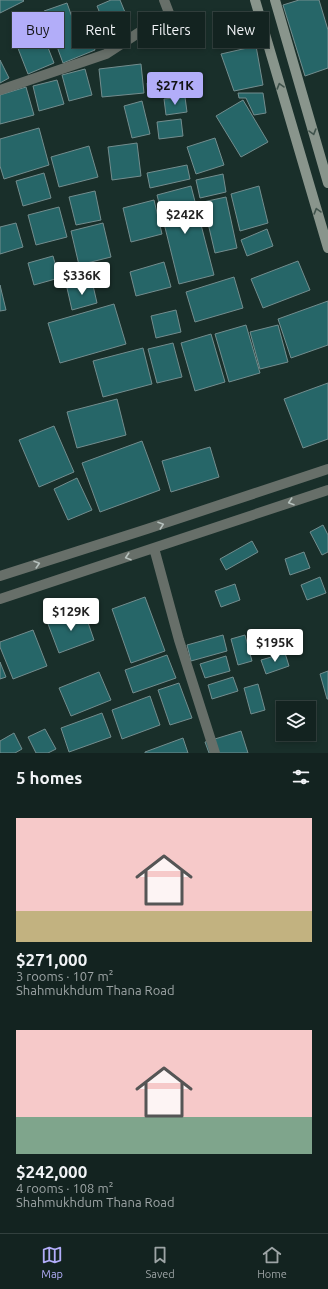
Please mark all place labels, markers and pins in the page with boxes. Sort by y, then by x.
pin: $271K [147,72,203,106]
pin: $242K [157,201,213,235]
pin: $336K [54,262,110,296]
pin: $129K [43,598,99,632]
pin: $195K [247,629,303,663]

